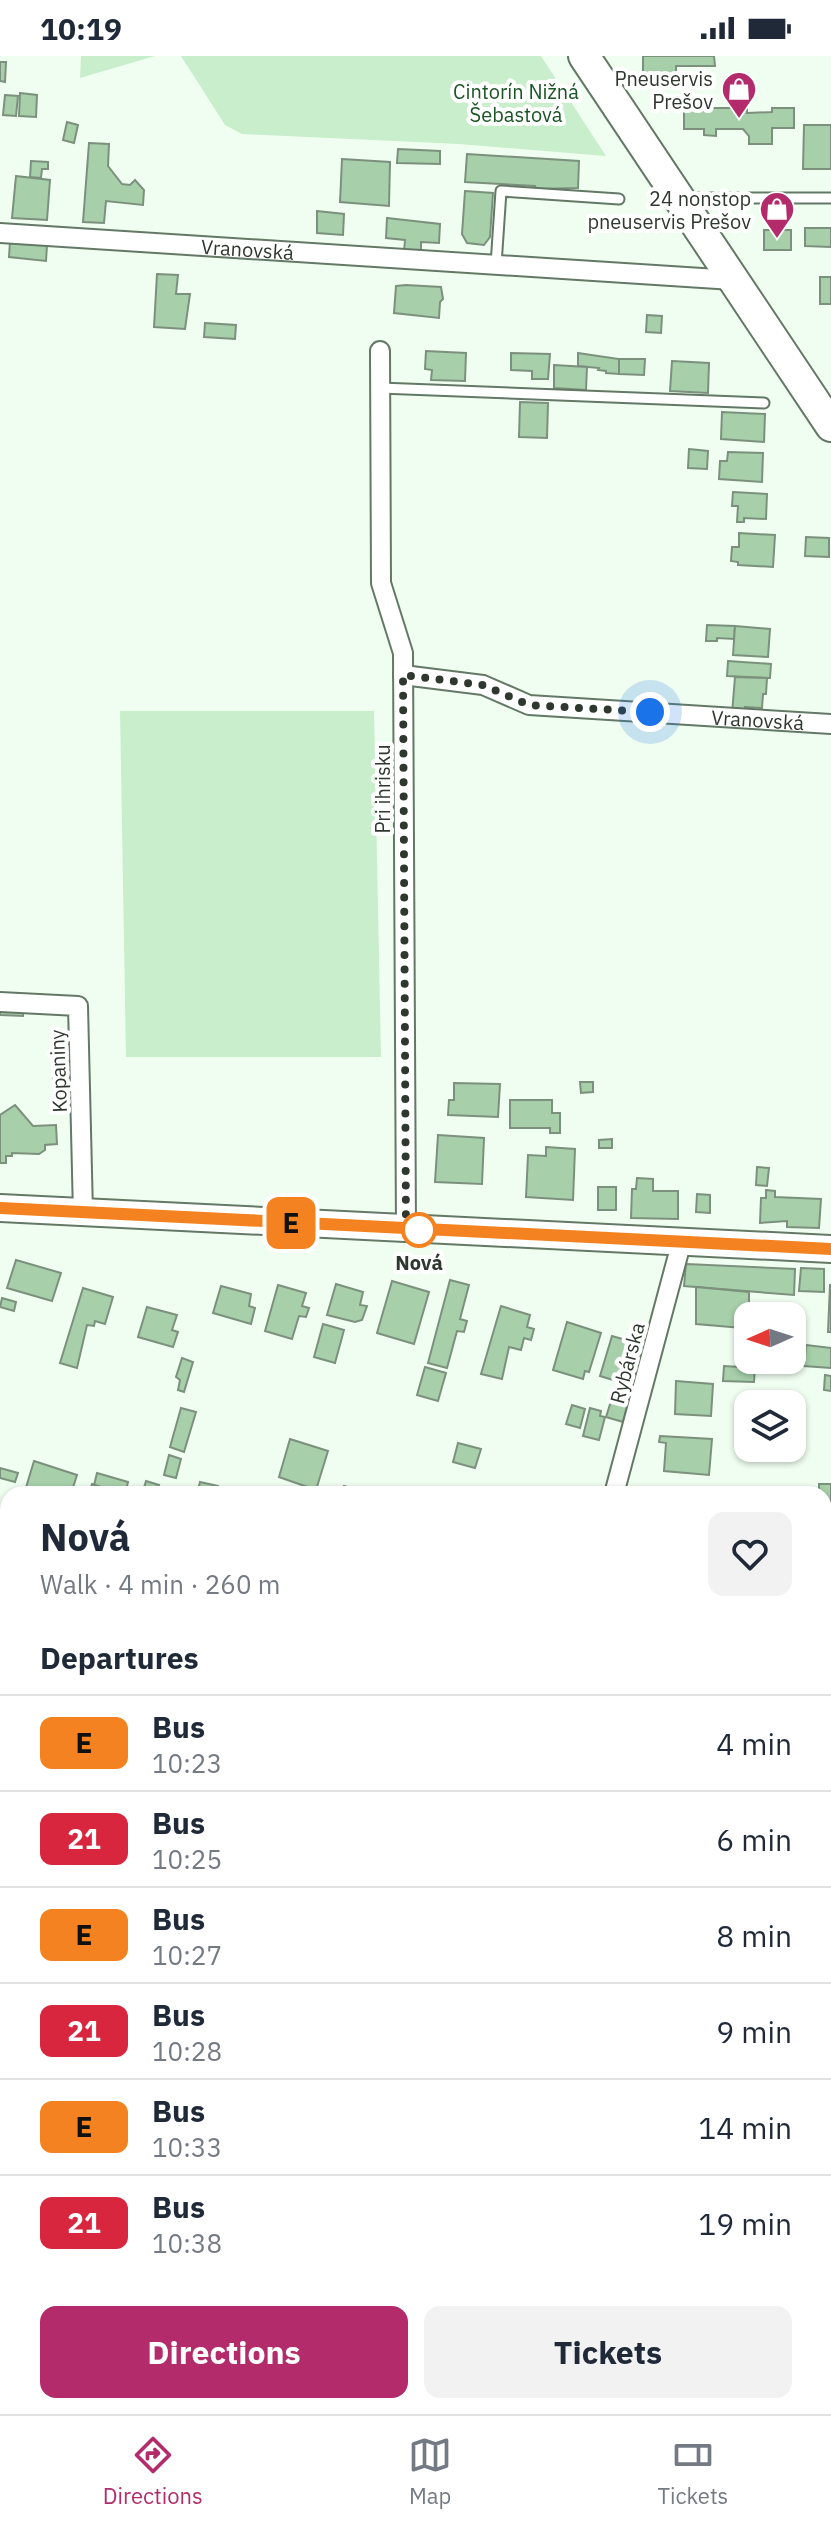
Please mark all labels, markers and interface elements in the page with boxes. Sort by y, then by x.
text: 10:19 [40,9,122,48]
place label: Pneuservis Prešov [615,65,713,115]
shop icon: Pneuservis Prešov [720,70,758,120]
park label: Cintorín Nižná Šebastová [453,78,579,128]
place label: 24 nonstop pneuservis Prešov [587,185,751,235]
shop icon: 24 nonstop pneuservis Prešov [758,190,796,240]
street label: Vranovská [200,232,295,265]
your location [630,692,670,732]
street label: Vranovská [711,703,805,736]
street label: Pri ihrisku [369,744,396,834]
street label: Kopaniny [43,1029,73,1113]
line badge: E [265,1197,317,1249]
text: E [283,1204,300,1241]
marker: Nová [402,1213,436,1247]
place label: Nová [395,1249,443,1276]
north arrow [734,1302,806,1374]
map controls [734,1302,806,1462]
street label: Rybárska [603,1319,651,1407]
button: layers [734,1390,806,1462]
text: Nová [40,1512,130,1561]
button: heart [708,1512,792,1596]
text: Walk · 4 min · 260 m [40,1567,280,1601]
text: Departures [40,1638,199,1677]
text: Bus [152,1707,205,1746]
text: E [76,1724,93,1761]
text: 4 min [716,1724,792,1763]
text: 10:23 [152,1746,222,1780]
text: Bus [152,1803,205,1842]
text: 21 [67,1820,101,1857]
text: 6 min [716,1820,792,1859]
text: 10:25 [152,1842,222,1876]
text: Bus [152,1899,205,1938]
text: E [76,1916,93,1953]
text: 8 min [716,1916,792,1955]
text: 10:27 [152,1938,222,1972]
text: Bus [152,1995,205,2034]
text: 21 [67,2012,101,2049]
text: 9 min [716,2012,792,2051]
text: 10:28 [152,2034,222,2068]
text: Bus [152,2091,205,2130]
text: E [76,2108,93,2145]
text: 14 min [698,2108,792,2147]
text: 10:33 [152,2130,222,2164]
text: Bus [152,2187,205,2226]
text: 21 [67,2204,101,2241]
text: 19 min [698,2204,792,2243]
text: 10:38 [152,2226,222,2260]
button: Directions [40,2306,408,2398]
button: Tickets [424,2306,792,2398]
tab: Directions [103,2433,203,2510]
tab: Map [408,2433,452,2510]
tab: Tickets [657,2433,728,2510]

